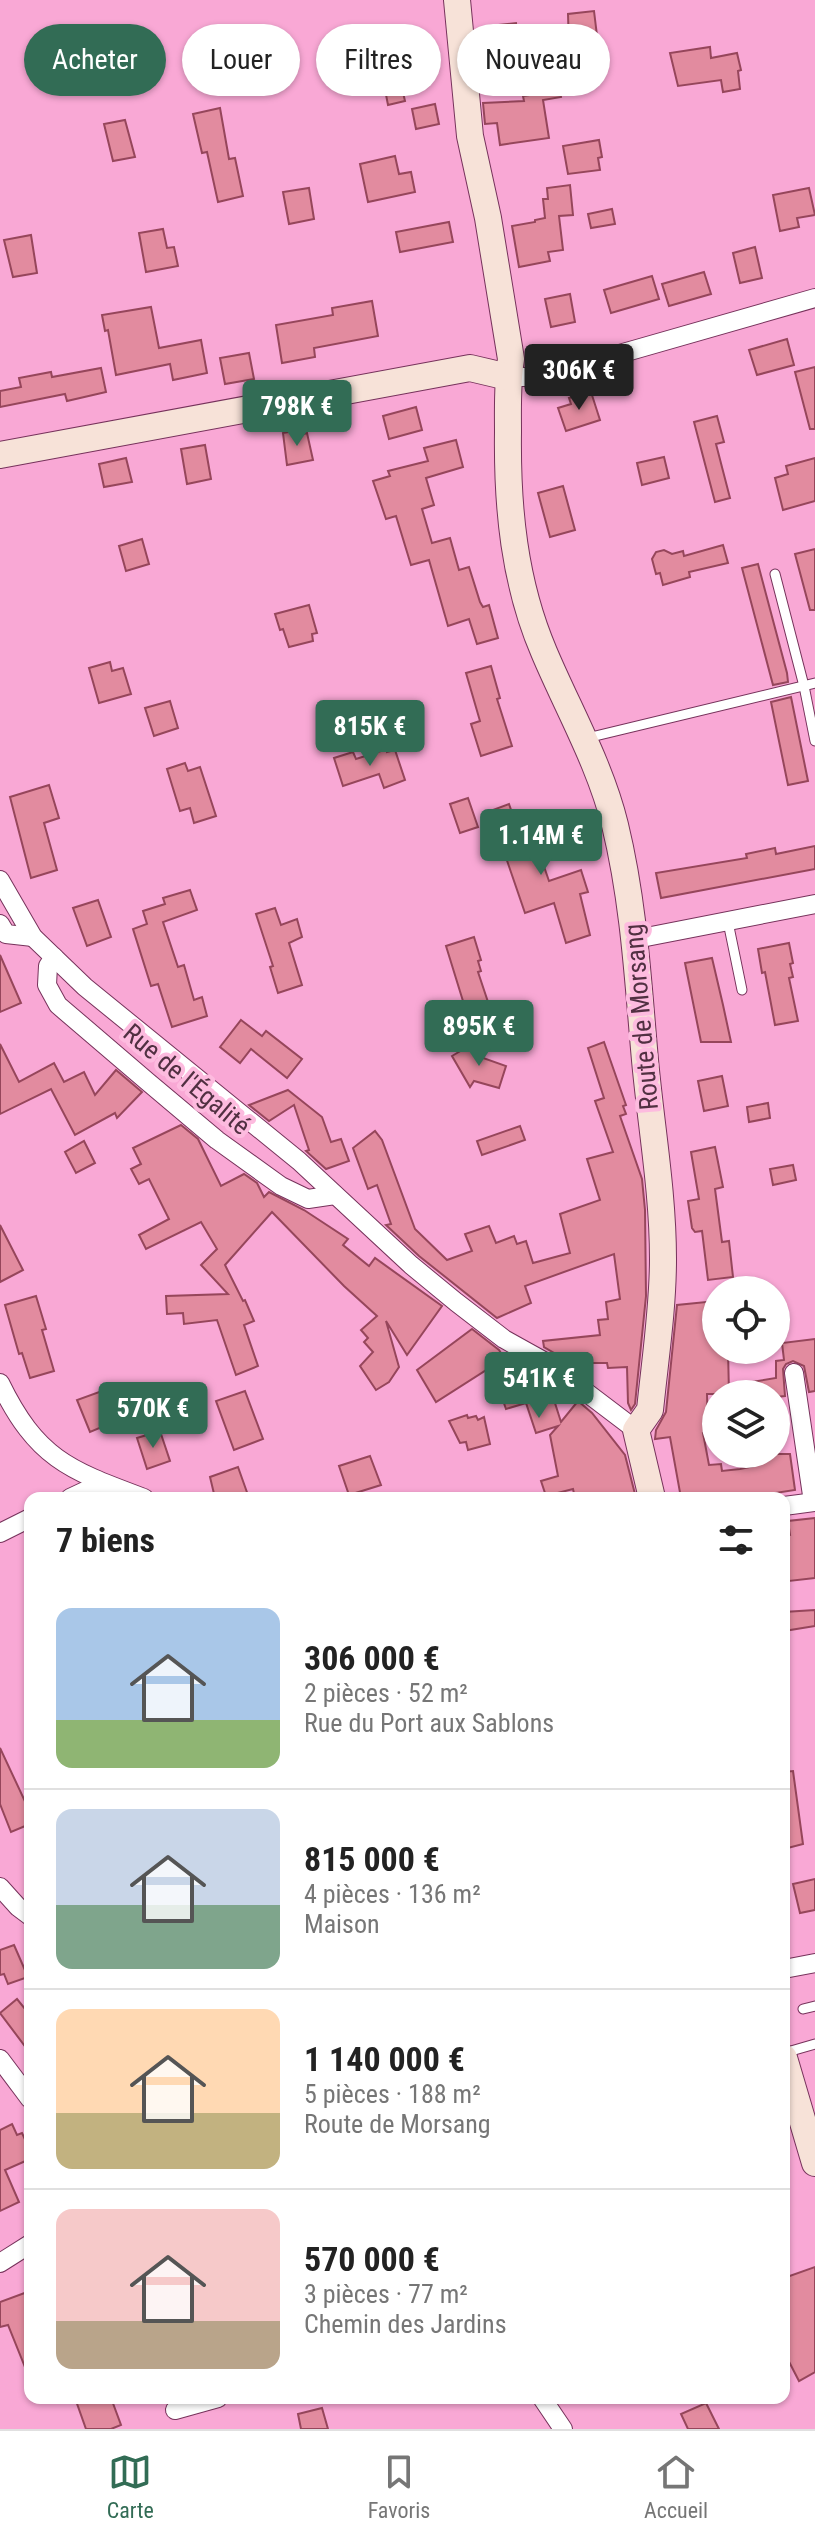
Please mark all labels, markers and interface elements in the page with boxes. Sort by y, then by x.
chip: Acheter [24,24,166,96]
chip: Louer [182,24,300,96]
chip: Filtres [316,24,441,96]
chip: Nouveau [457,24,610,96]
pin: 306K € [514,344,644,412]
text: 306K € [543,355,615,385]
pin: 798K € [232,380,362,448]
text: 798K € [261,391,333,421]
pin: 815K € [305,700,435,768]
text: 815K € [334,711,406,741]
pin: 1.14M € [467,809,615,877]
text: 1.14M € [498,820,584,850]
street label: Route de Morsang [618,923,664,1111]
pin: 895K € [414,1000,544,1068]
text: 895K € [443,1011,515,1041]
street label: Rue de l'Égalité [118,1017,256,1141]
map controls [702,1276,790,1468]
button: locate [702,1276,790,1364]
pin: 541K € [474,1352,604,1420]
text: 541K € [503,1363,575,1393]
button: layers [702,1380,790,1468]
pin: 570K € [88,1382,218,1450]
text: 570K € [117,1393,189,1423]
icon: filters [714,1518,758,1562]
text: 7 biens [56,1520,155,1560]
text: 306 000 € [304,1638,440,1678]
icon: home [120,1640,216,1736]
text: 2 pièces · 52 m² [304,1678,468,1708]
text: Rue du Port aux Sablons [304,1708,554,1738]
text: 815 000 € [304,1839,440,1879]
icon: home [120,1841,216,1937]
text: 4 pièces · 136 m² [304,1879,481,1909]
text: Maison [304,1909,380,1939]
text: 1 140 000 € [304,2039,465,2079]
icon: home [120,2041,216,2137]
text: 5 pièces · 188 m² [304,2079,481,2109]
text: Route de Morsang [304,2109,491,2139]
text: 570 000 € [304,2239,440,2279]
icon: home [120,2241,216,2337]
text: 3 pièces · 77 m² [304,2279,468,2309]
text: Chemin des Jardins [304,2309,507,2339]
tab: Carte [107,2450,154,2523]
tab: Favoris [368,2450,430,2523]
tab: Accueil [644,2450,708,2523]

